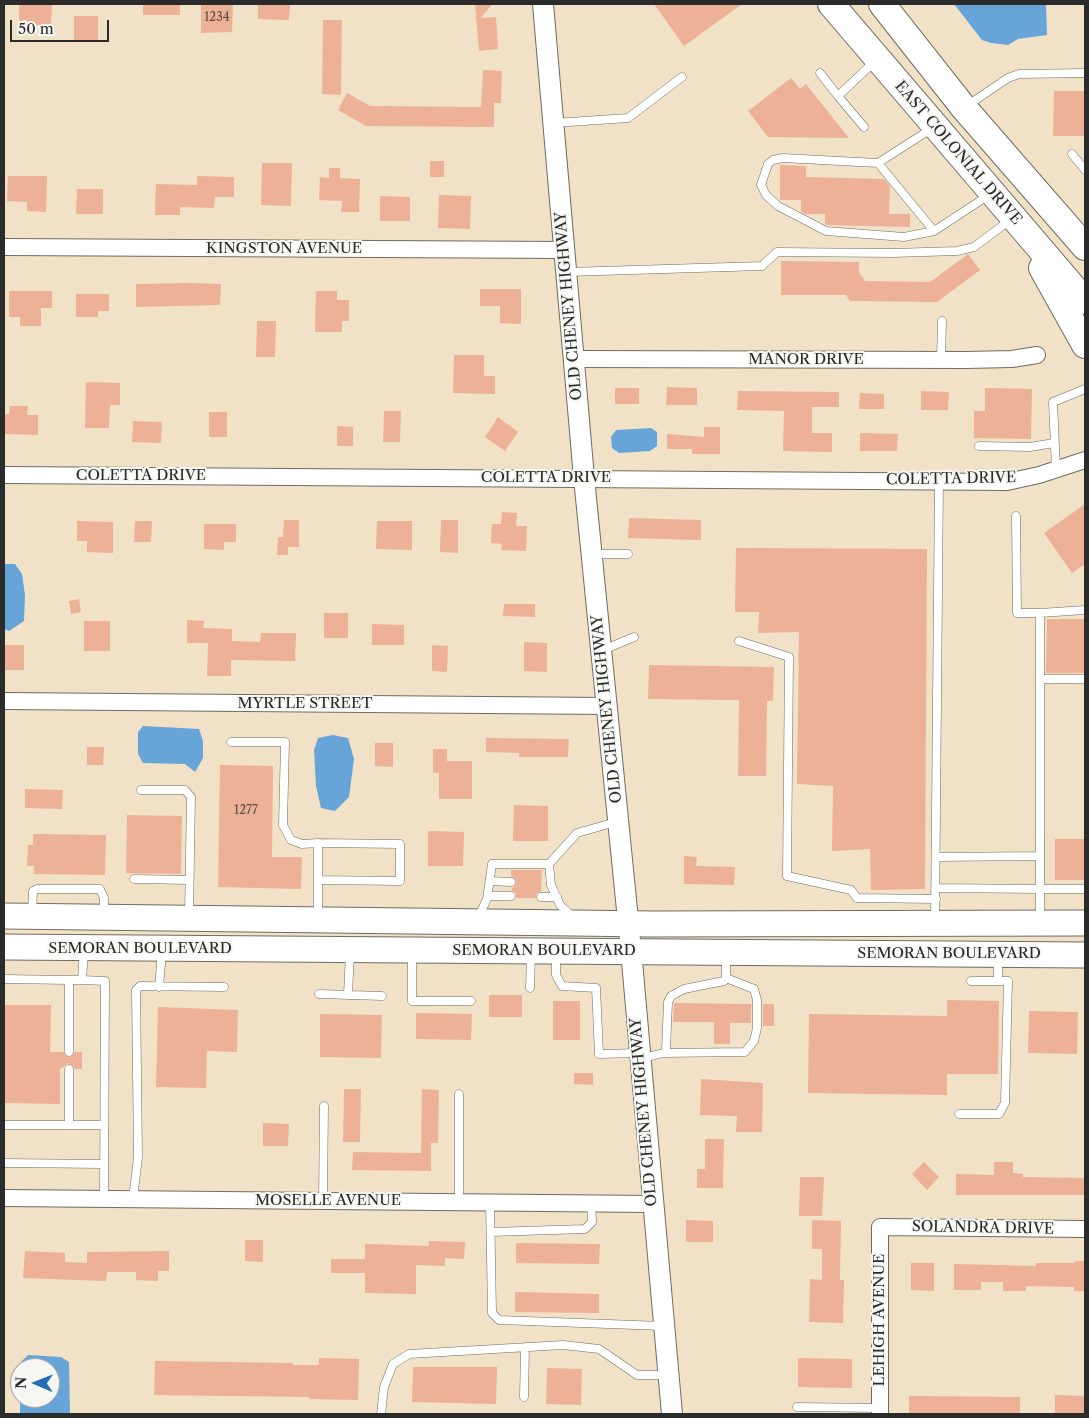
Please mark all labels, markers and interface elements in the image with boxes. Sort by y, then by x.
scale bar [12,10,111,42]
house number: 1234 [204,11,230,25]
text: 50 m [18,19,54,38]
street label: EAST COLONIAL DRIVE [891,77,1025,229]
street label: OLD CHENEY HIGHWAY [552,211,586,401]
street label: KINGSTON AVENUE [206,240,362,258]
street label: MANOR DRIVE [748,351,864,369]
street label: COLETTA DRIVE [76,467,206,485]
street label: COLETTA DRIVE [481,469,611,487]
street label: COLETTA DRIVE [886,469,1016,489]
street label: OLD CHENEY HIGHWAY [588,614,626,804]
street label: MYRTLE STREET [238,695,372,713]
house number: 1277 [234,804,258,818]
street label: SEMORAN BOULEVARD [48,940,232,958]
street label: SEMORAN BOULEVARD [452,942,636,960]
street label: SEMORAN BOULEVARD [857,945,1041,963]
street label: OLD CHENEY HIGHWAY [627,1017,661,1207]
street label: MOSELLE AVENUE [255,1192,401,1210]
street label: SOLANDRA DRIVE [912,1218,1054,1238]
street label: LEHIGH AVENUE [871,1254,889,1386]
north arrow [10,1358,60,1408]
text: N [12,1377,30,1389]

